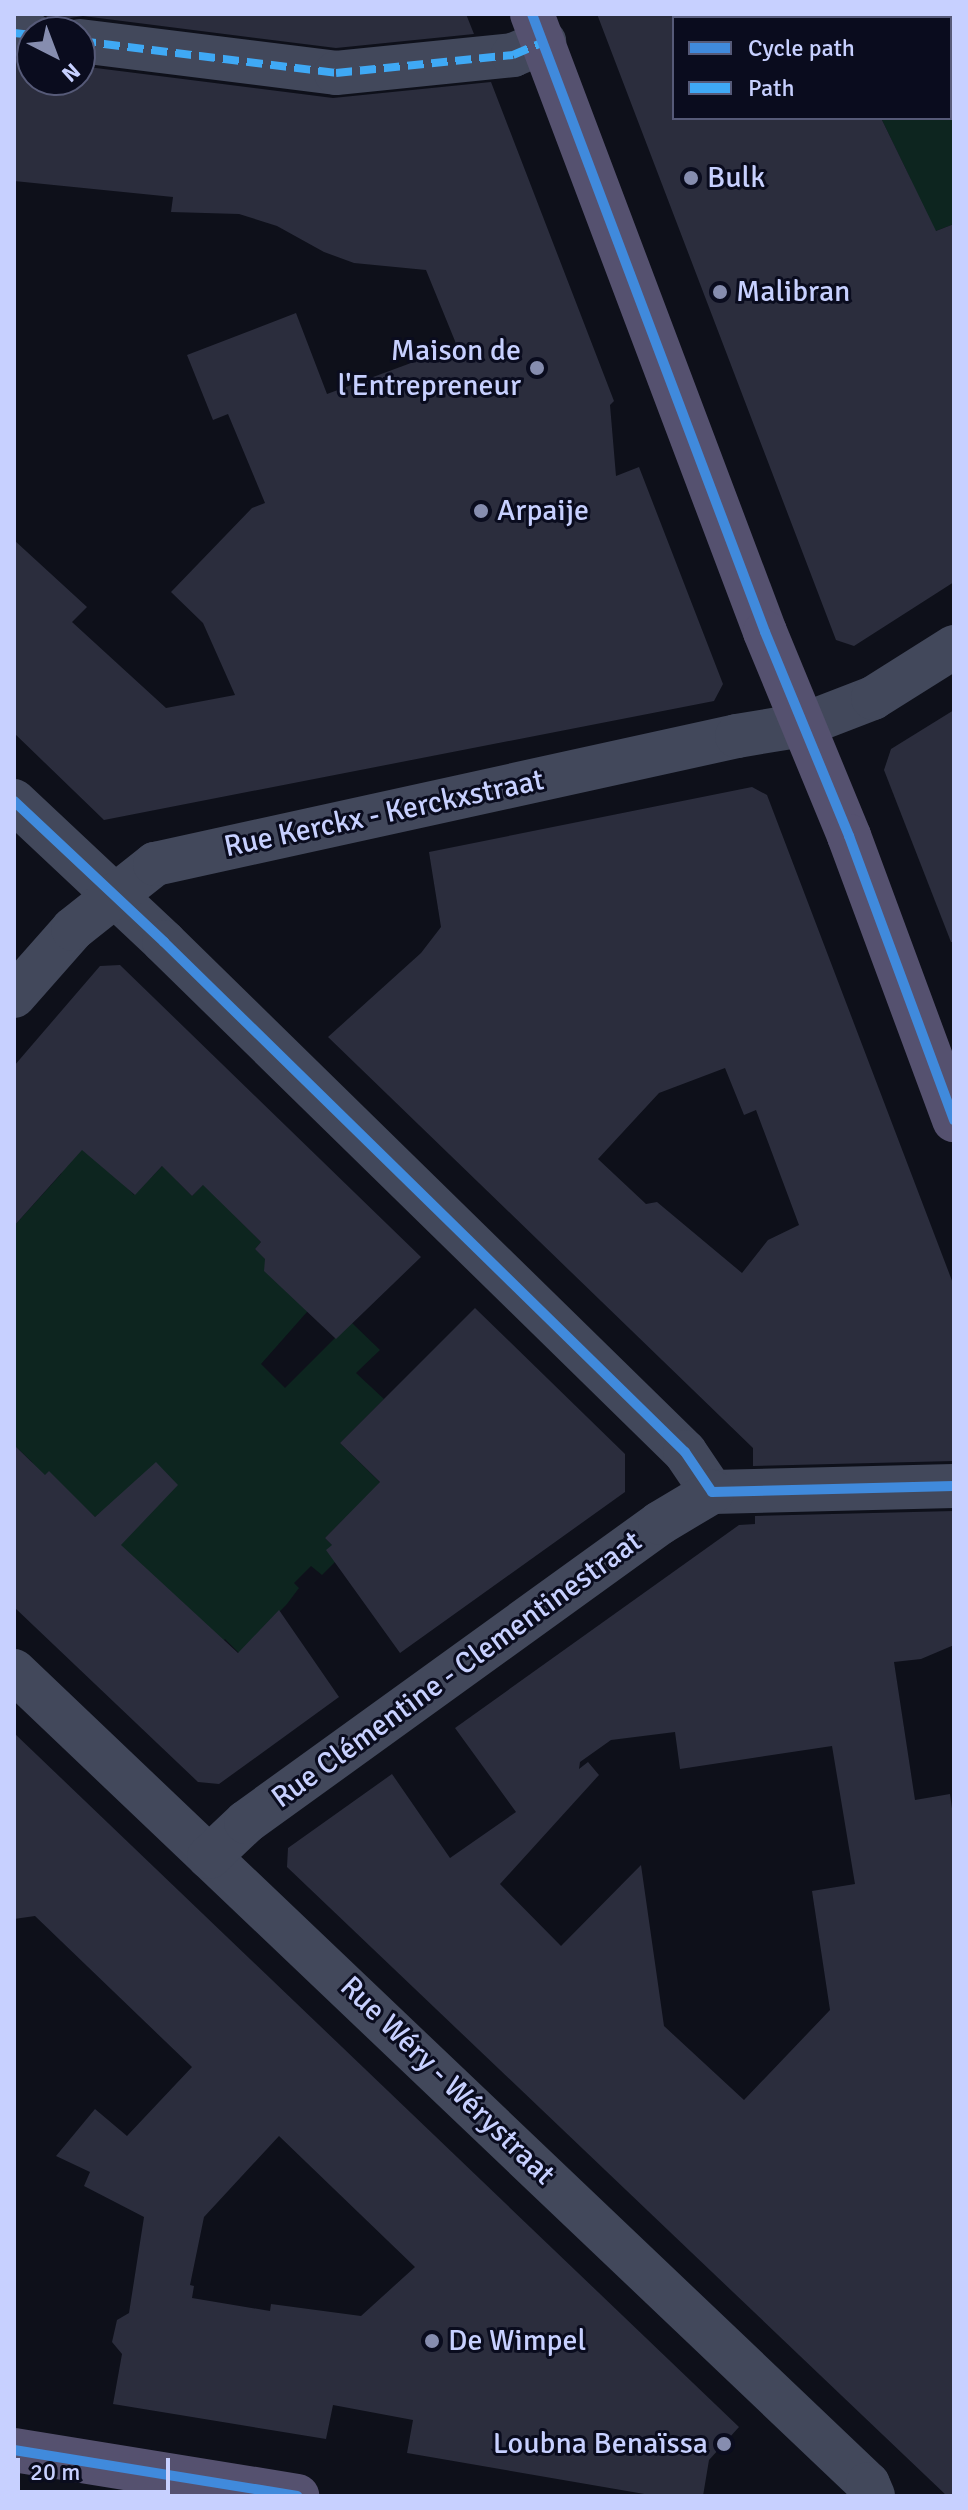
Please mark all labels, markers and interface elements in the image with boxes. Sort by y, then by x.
north arrow [16,16,96,96]
legend [672,16,952,120]
text: Cycle path [748,33,855,63]
text: N [56,58,86,88]
text: Path [748,73,794,103]
place label: Bulk [707,160,765,196]
marker: Bulk [682,169,700,187]
place label: Malibran [736,274,850,310]
marker: Malibran [711,283,729,301]
place label: Maison de l'Entrepreneur [337,333,521,404]
marker: Maison de l'Entrepreneur [528,359,546,377]
place label: Arpaije [497,493,589,529]
marker: Arpaije [472,502,490,520]
street label: Rue Kerckx - Kerckxstraat [221,763,547,865]
street label: Rue Clémentine - Clementinestraat [265,1524,649,1816]
street label: Rue Wéry - Wérystraat [332,1969,562,2193]
place label: De Wimpel [448,2323,586,2359]
marker: De Wimpel [423,2332,441,2350]
place label: Loubna Benaïssa [493,2426,708,2462]
marker: Loubna Benaïssa [715,2435,733,2453]
scale bar [20,2442,174,2492]
text: 20 m [30,2457,80,2487]

